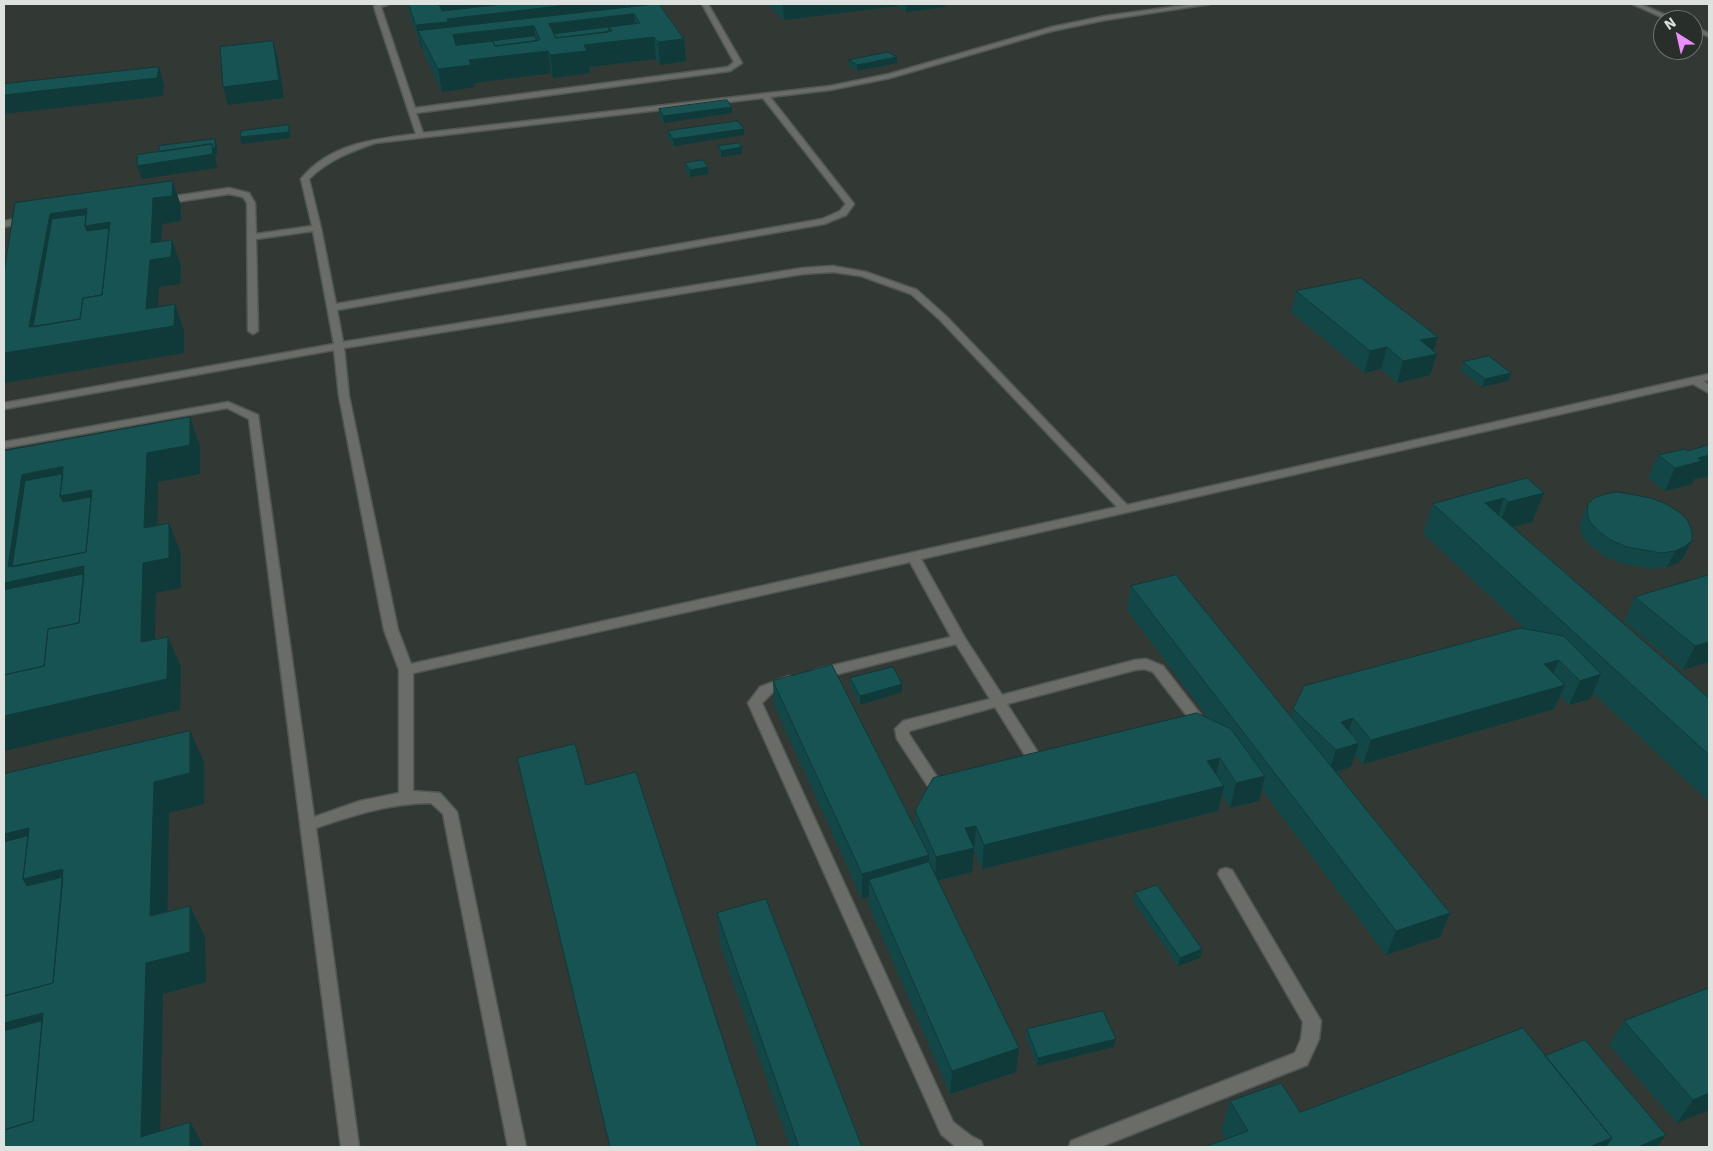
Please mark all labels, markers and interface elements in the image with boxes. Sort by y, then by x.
north arrow [1653,10,1703,60]
text: N [1661,13,1679,34]

